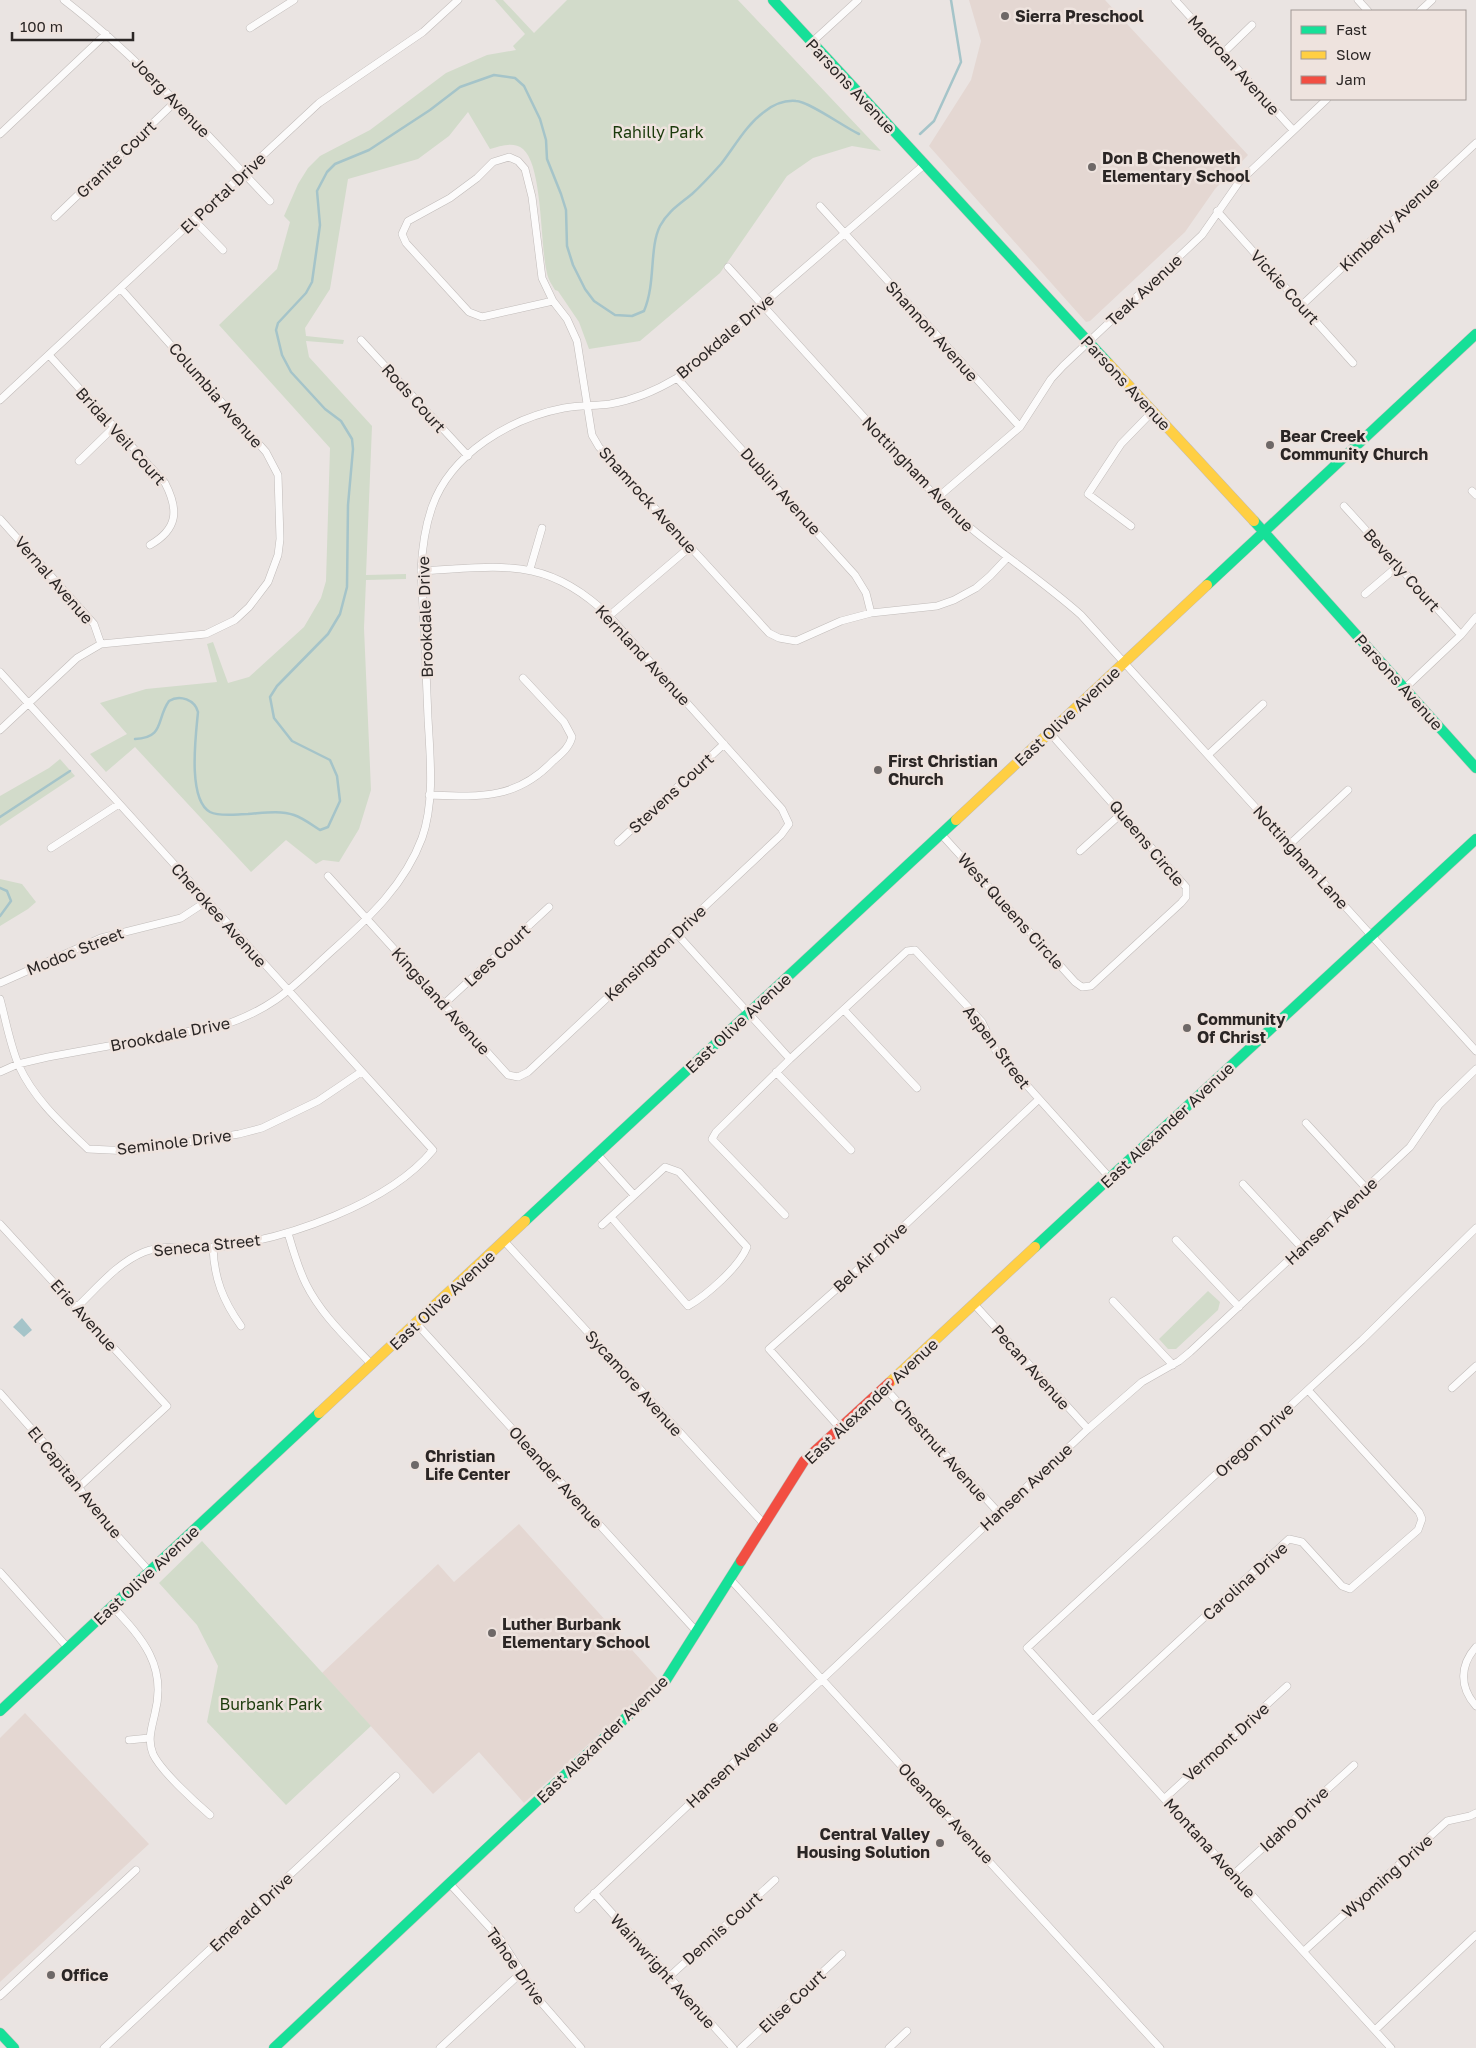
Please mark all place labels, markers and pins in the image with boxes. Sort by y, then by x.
place label: Sierra Preschool [1015,6,1144,26]
marker: Sierra Preschool [999,10,1011,22]
place label: Don B Chenoweth Elementary School [1102,148,1251,186]
marker: Don B Chenoweth Elementary School [1086,161,1098,173]
place label: Bear Creek Community Church [1280,426,1428,464]
marker: Bear Creek Community Church [1264,439,1276,451]
place label: First Christian Church [888,751,998,789]
marker: First Christian Church [872,764,884,776]
place label: Community Of Christ [1197,1009,1286,1047]
marker: Community Of Christ [1181,1022,1193,1034]
place label: Christian Life Center [425,1446,510,1484]
marker: Christian Life Center [409,1459,421,1471]
place label: Luther Burbank Elementary School [502,1614,651,1652]
marker: Luther Burbank Elementary School [486,1627,498,1639]
place label: Central Valley Housing Solution [797,1824,930,1862]
marker: Central Valley Housing Solution [934,1837,946,1849]
place label: Office [61,1965,108,1985]
marker: Office [45,1969,57,1981]

